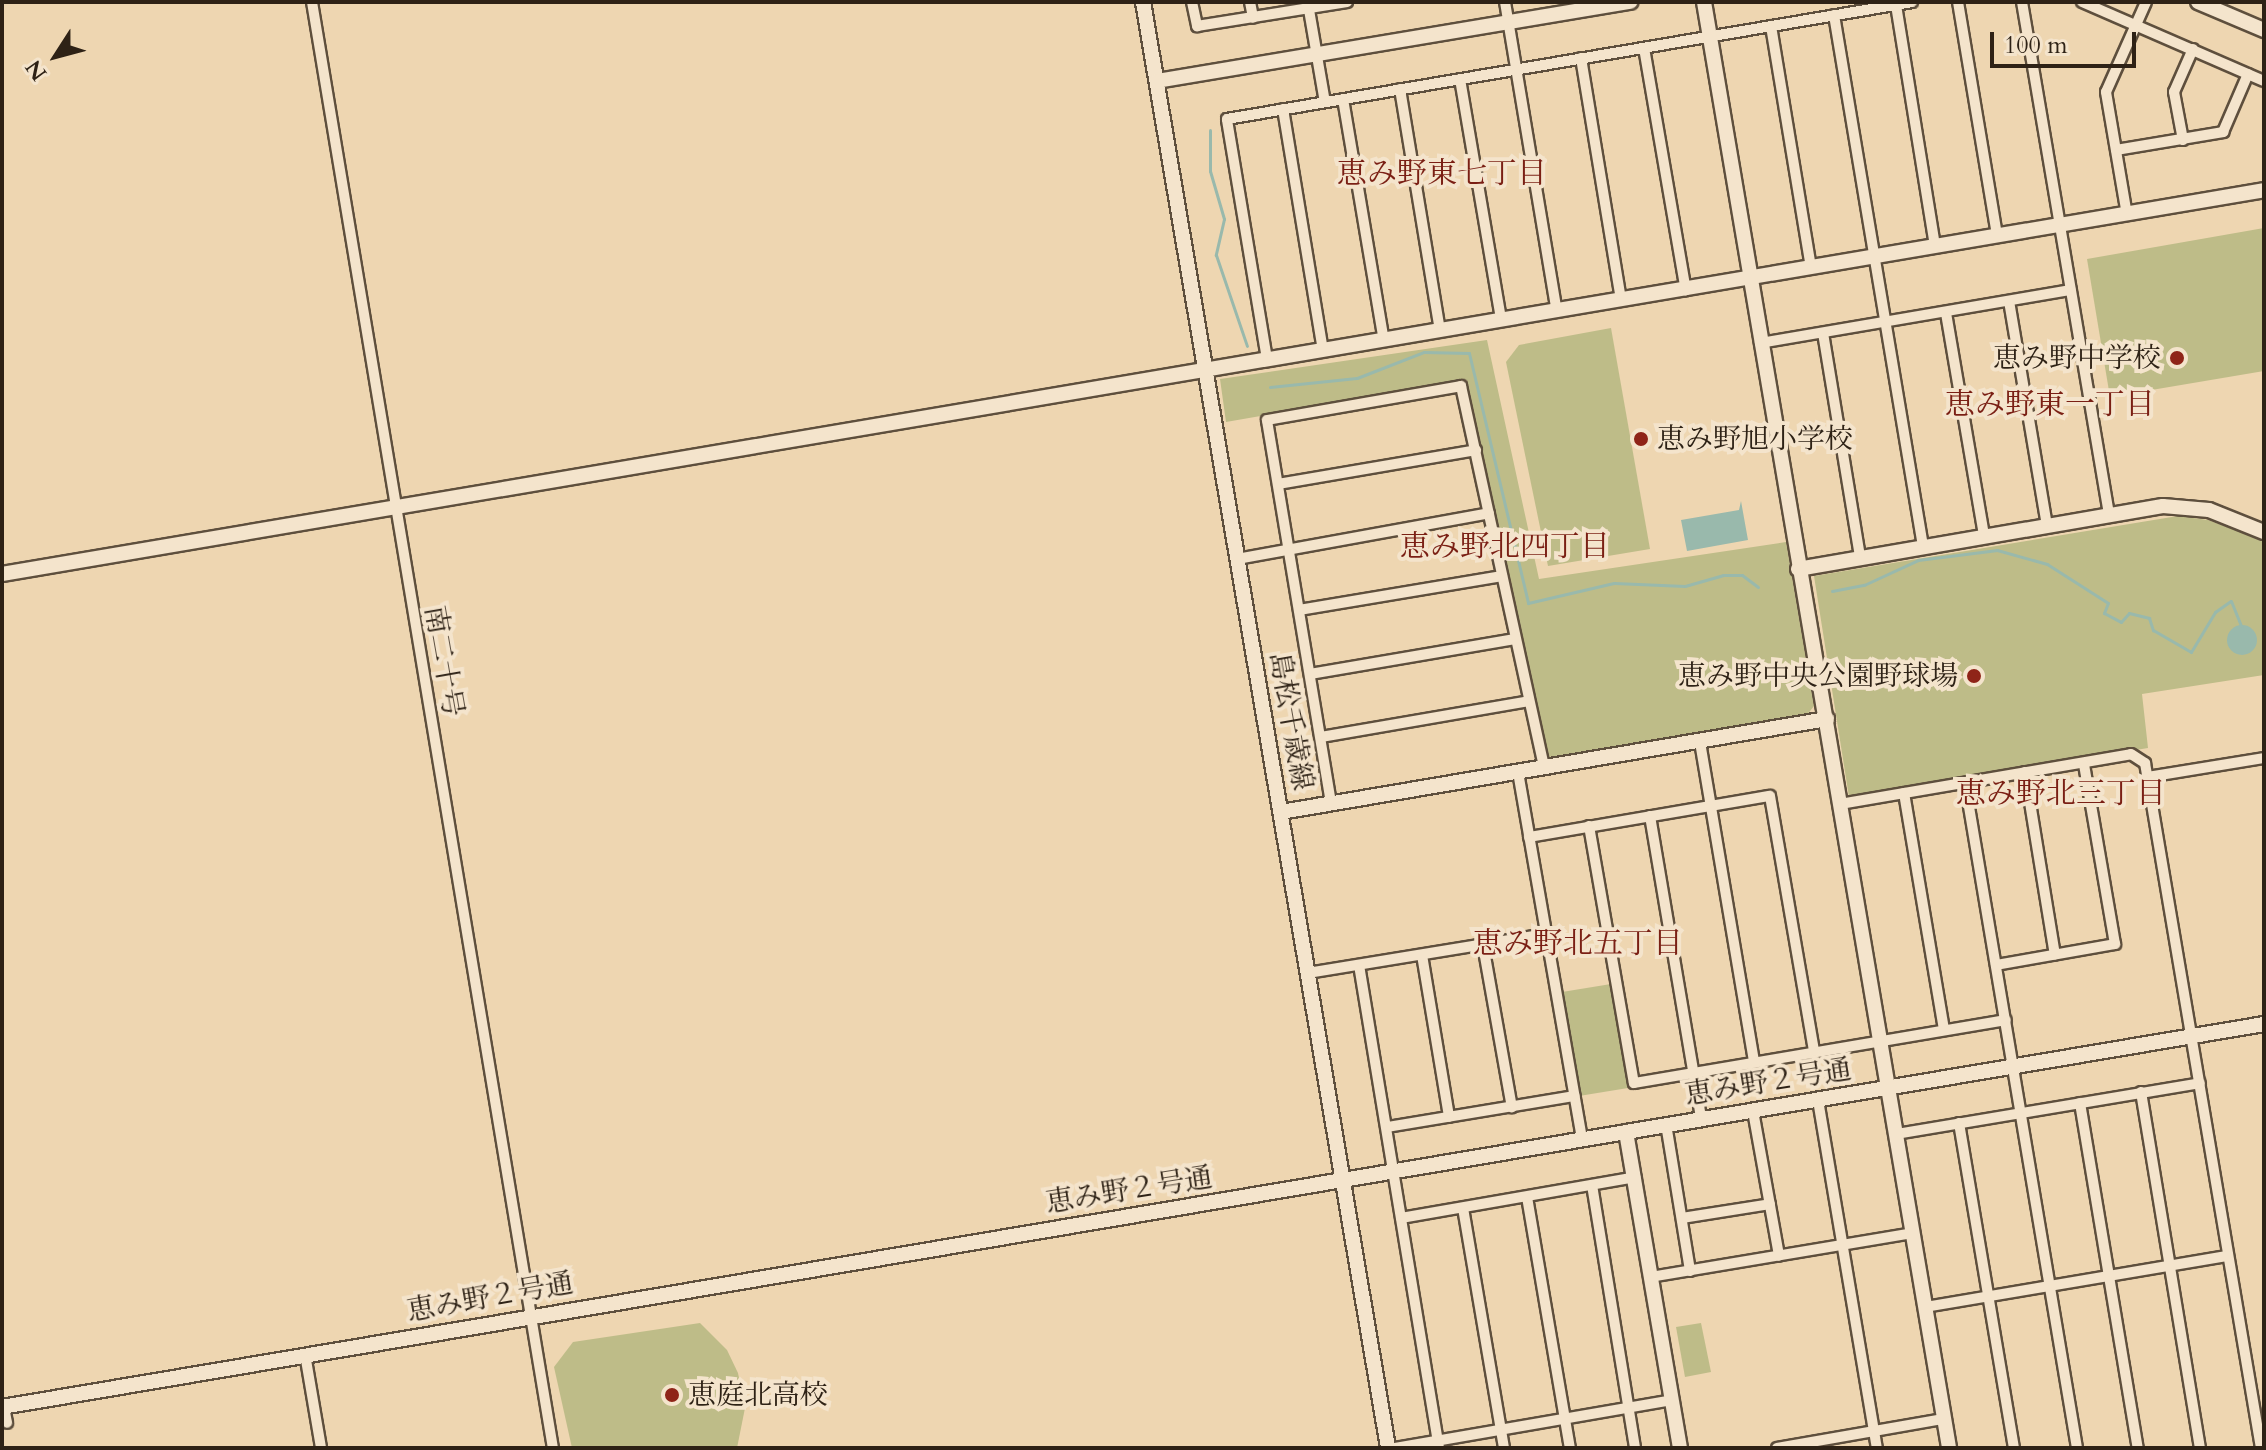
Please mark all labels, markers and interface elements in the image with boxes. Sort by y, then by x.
north arrow [16,16,96,96]
scale bar [1994,16,2140,66]
text: 100 m [2004,29,2068,62]
text: N [19,54,54,87]
district label: 恵み野東七丁目 [1337,156,1547,192]
place label: 恵み野中学校 [1993,341,2161,375]
marker: 恵み野中学校 [2168,349,2186,367]
district label: 恵み野東一丁目 [1945,387,2155,423]
place label: 恵み野旭小学校 [1657,422,1853,456]
marker: 恵み野旭小学校 [1632,430,1650,448]
district label: 恵み野北四丁目 [1400,529,1610,565]
street label: 南二十号 [418,603,470,719]
street label: 島松千歳線 [1262,649,1320,793]
place label: 恵み野中央公園野球場 [1678,659,1958,693]
marker: 恵み野中央公園野球場 [1965,667,1983,685]
district label: 恵み野北三丁目 [1956,776,2166,812]
district label: 恵み野北五丁目 [1473,926,1683,962]
street label: 恵み野２号通 [1682,1052,1854,1112]
street label: 恵み野２号通 [1043,1160,1215,1220]
street label: 恵み野２号通 [404,1266,576,1328]
place label: 恵庭北高校 [688,1378,828,1412]
marker: 恵庭北高校 [663,1386,681,1404]

